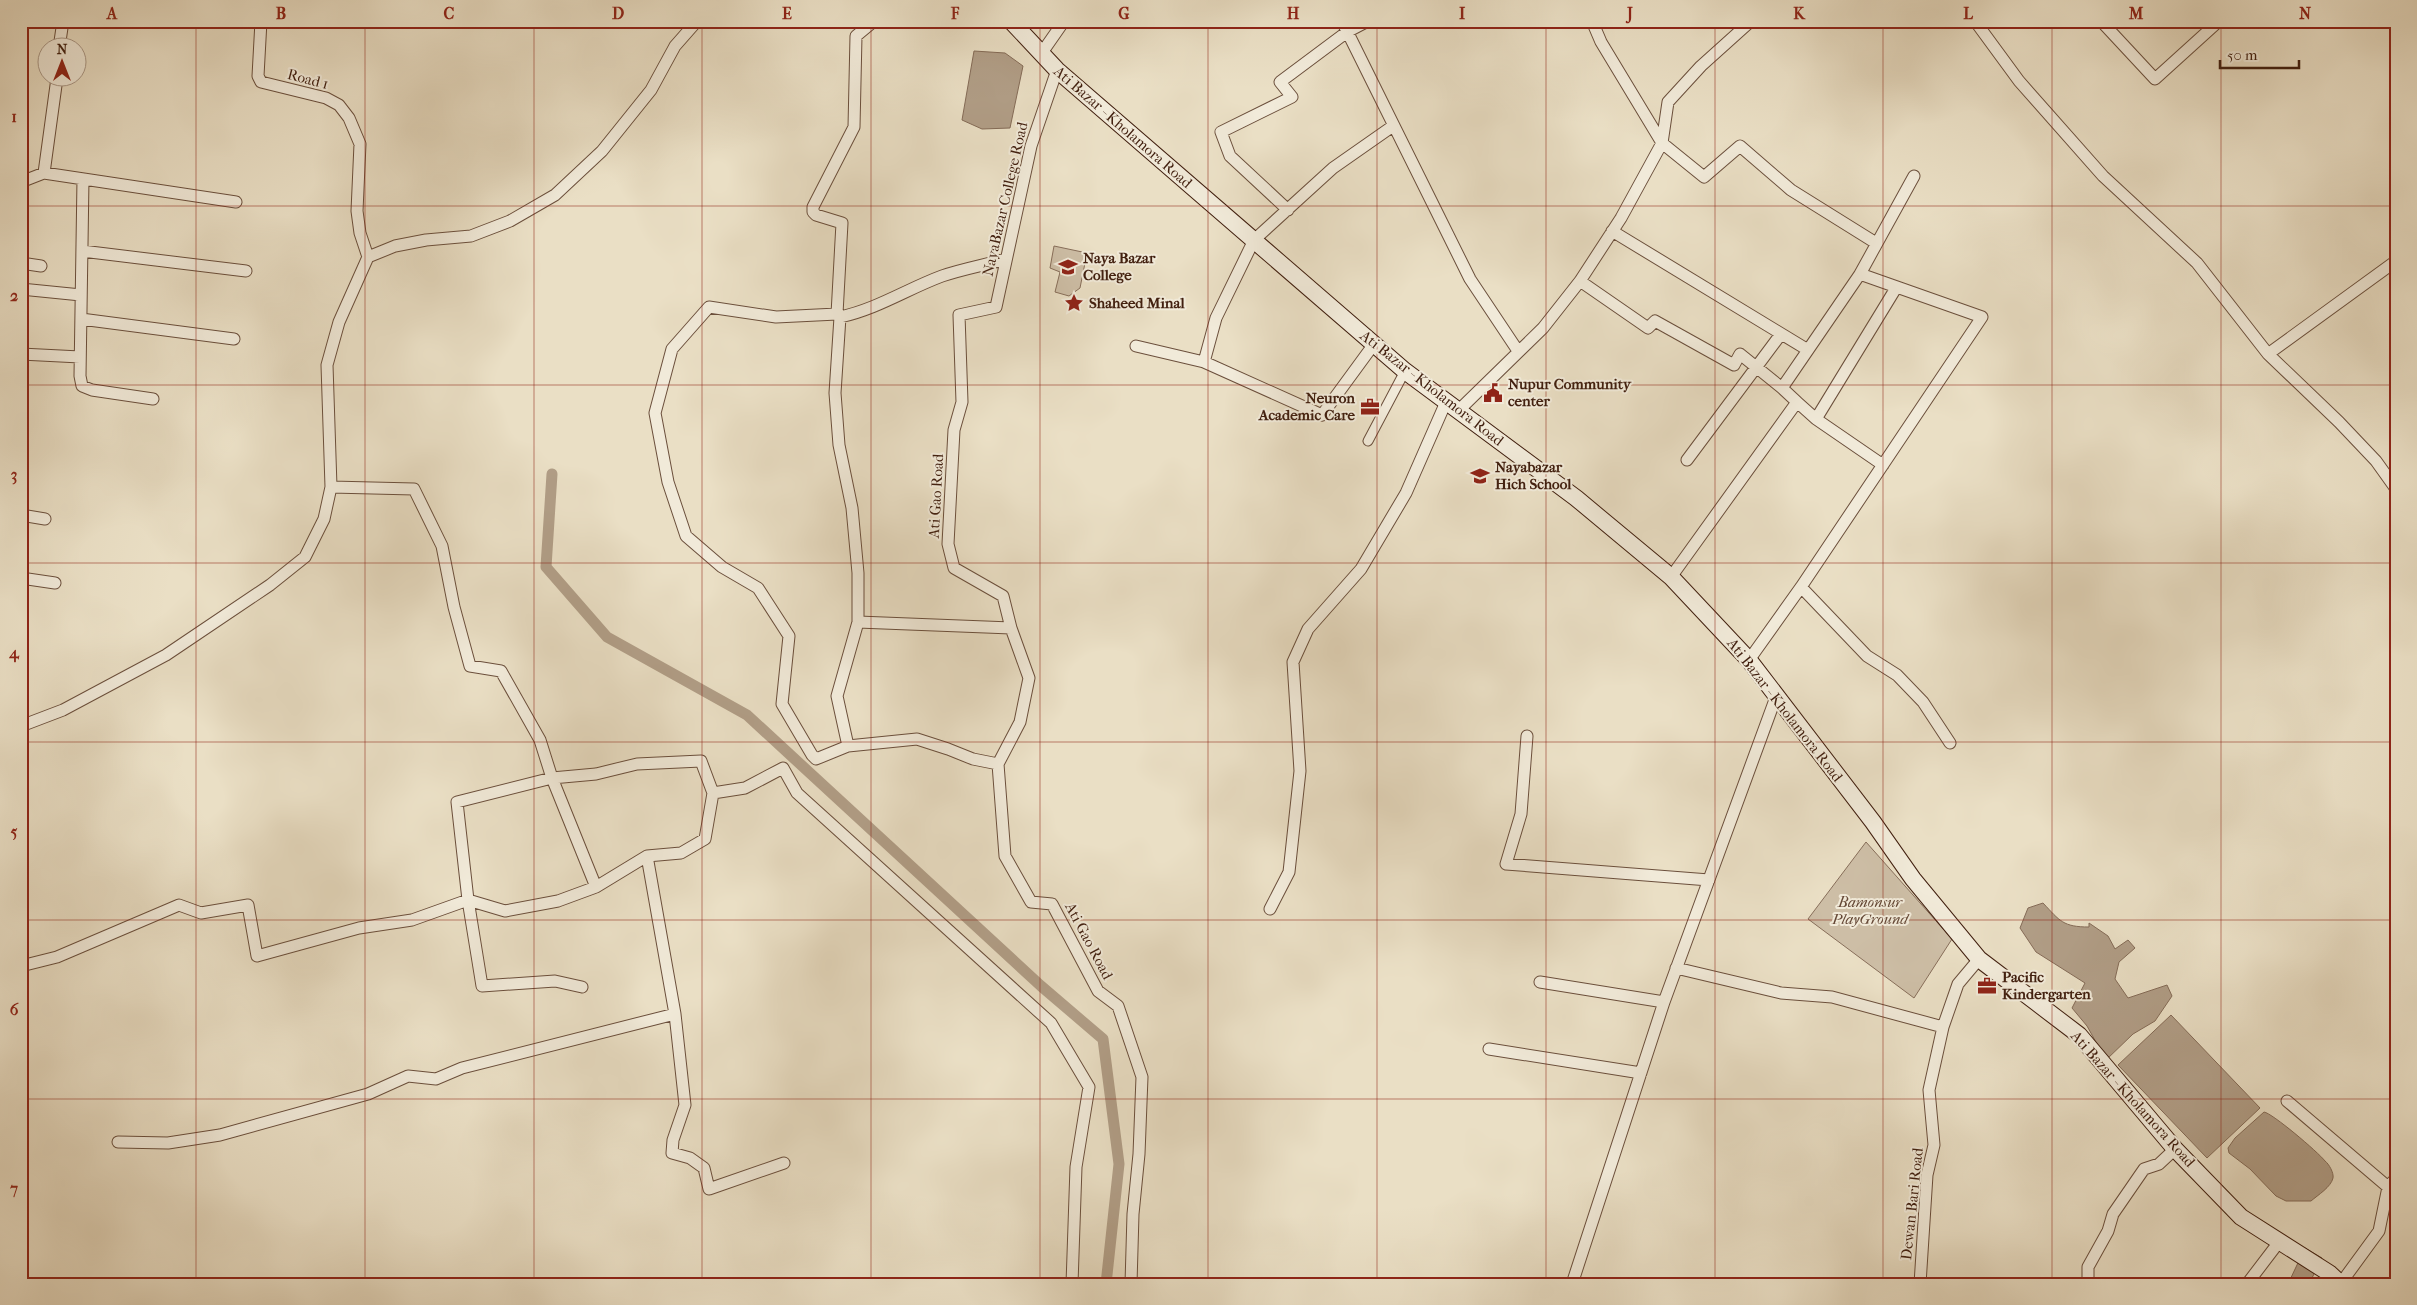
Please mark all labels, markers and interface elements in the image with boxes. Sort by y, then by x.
text: A [106,4,118,23]
text: B [276,4,286,23]
text: C [444,4,455,23]
text: D [612,4,624,23]
text: E [782,4,792,23]
text: F [950,4,960,23]
text: G [1118,4,1130,23]
text: H [1287,4,1300,23]
text: I [1459,4,1466,23]
text: J [1625,4,1633,24]
text: K [1793,4,1806,23]
text: L [1963,4,1973,23]
text: M [2128,4,2144,23]
text: N [2299,4,2312,23]
north arrow [38,38,88,88]
scale bar [2220,38,2298,70]
text: N [57,41,68,58]
text: 50 m [2227,46,2258,64]
street label: Ati Bazar - Kholamora Road [1049,61,1196,192]
street label: Road 1 [285,65,331,93]
text: 1 [11,107,17,126]
street label: NayaBazar College Road [979,119,1032,278]
place label: Naya Bazar College [1083,249,1156,284]
school or university icon: Naya Bazar College [1057,256,1079,278]
text: 2 [10,286,18,305]
place icon: Shaheed Minal [1063,292,1085,314]
place label: Shaheed Minal [1089,294,1185,312]
street label: Ati Bazar - Kholamora Road [1356,326,1508,450]
place label: Nupur Community center [1508,375,1632,410]
public building icon: Nupur Community center [1482,382,1504,404]
place label: Neuron Academic Care [1258,389,1356,424]
office icon: Neuron Academic Care [1359,396,1381,418]
street label: Ati Gao Road [925,453,947,540]
place label: Nayabazar Hich School [1495,458,1572,493]
text: 3 [11,465,17,485]
school or university icon: Nayabazar Hich School [1469,465,1491,487]
street label: Ati Bazar - Kholamora Road [1723,634,1847,786]
text: 4 [8,643,20,663]
text: 5 [11,822,18,841]
park label: Bamonsur PlayGround [1831,893,1910,928]
street label: Ati Gao Road [1061,899,1117,983]
place label: Pacific Kindergarten [2002,968,2091,1003]
office icon: Pacific Kindergarten [1976,975,1998,997]
text: 6 [10,1000,19,1019]
street label: Ati Bazar - Kholamora Road [2066,1026,2200,1171]
street label: Dewan Bari Road [1897,1146,1927,1261]
text: 7 [9,1179,18,1198]

